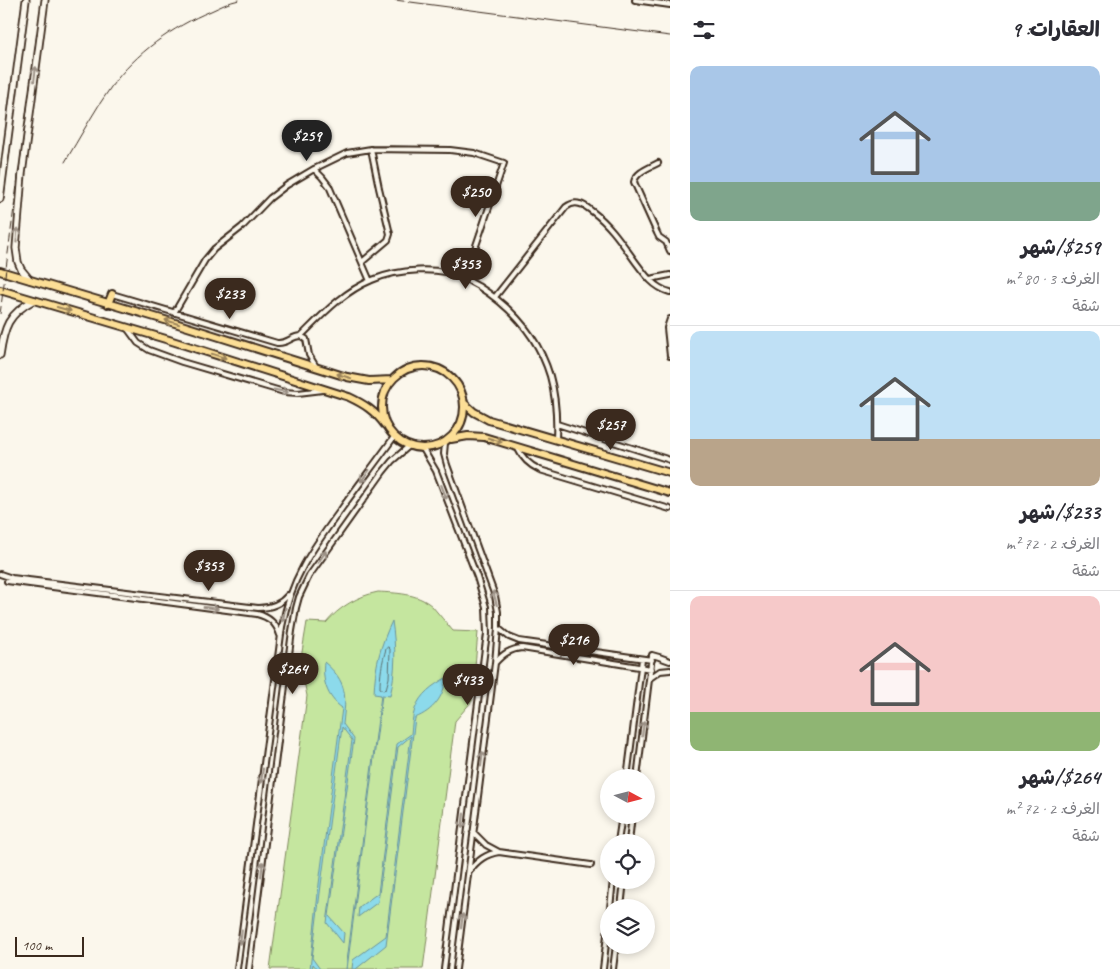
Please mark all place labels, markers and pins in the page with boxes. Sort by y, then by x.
pin: $259 [277,120,337,162]
pin: $250 [446,176,506,218]
pin: $353 [436,248,496,290]
pin: $233 [200,278,260,320]
pin: $257 [581,408,641,451]
pin: $353 [179,550,239,592]
pin: $216 [544,624,604,666]
pin: $264 [263,652,323,695]
pin: $433 [438,664,498,706]

